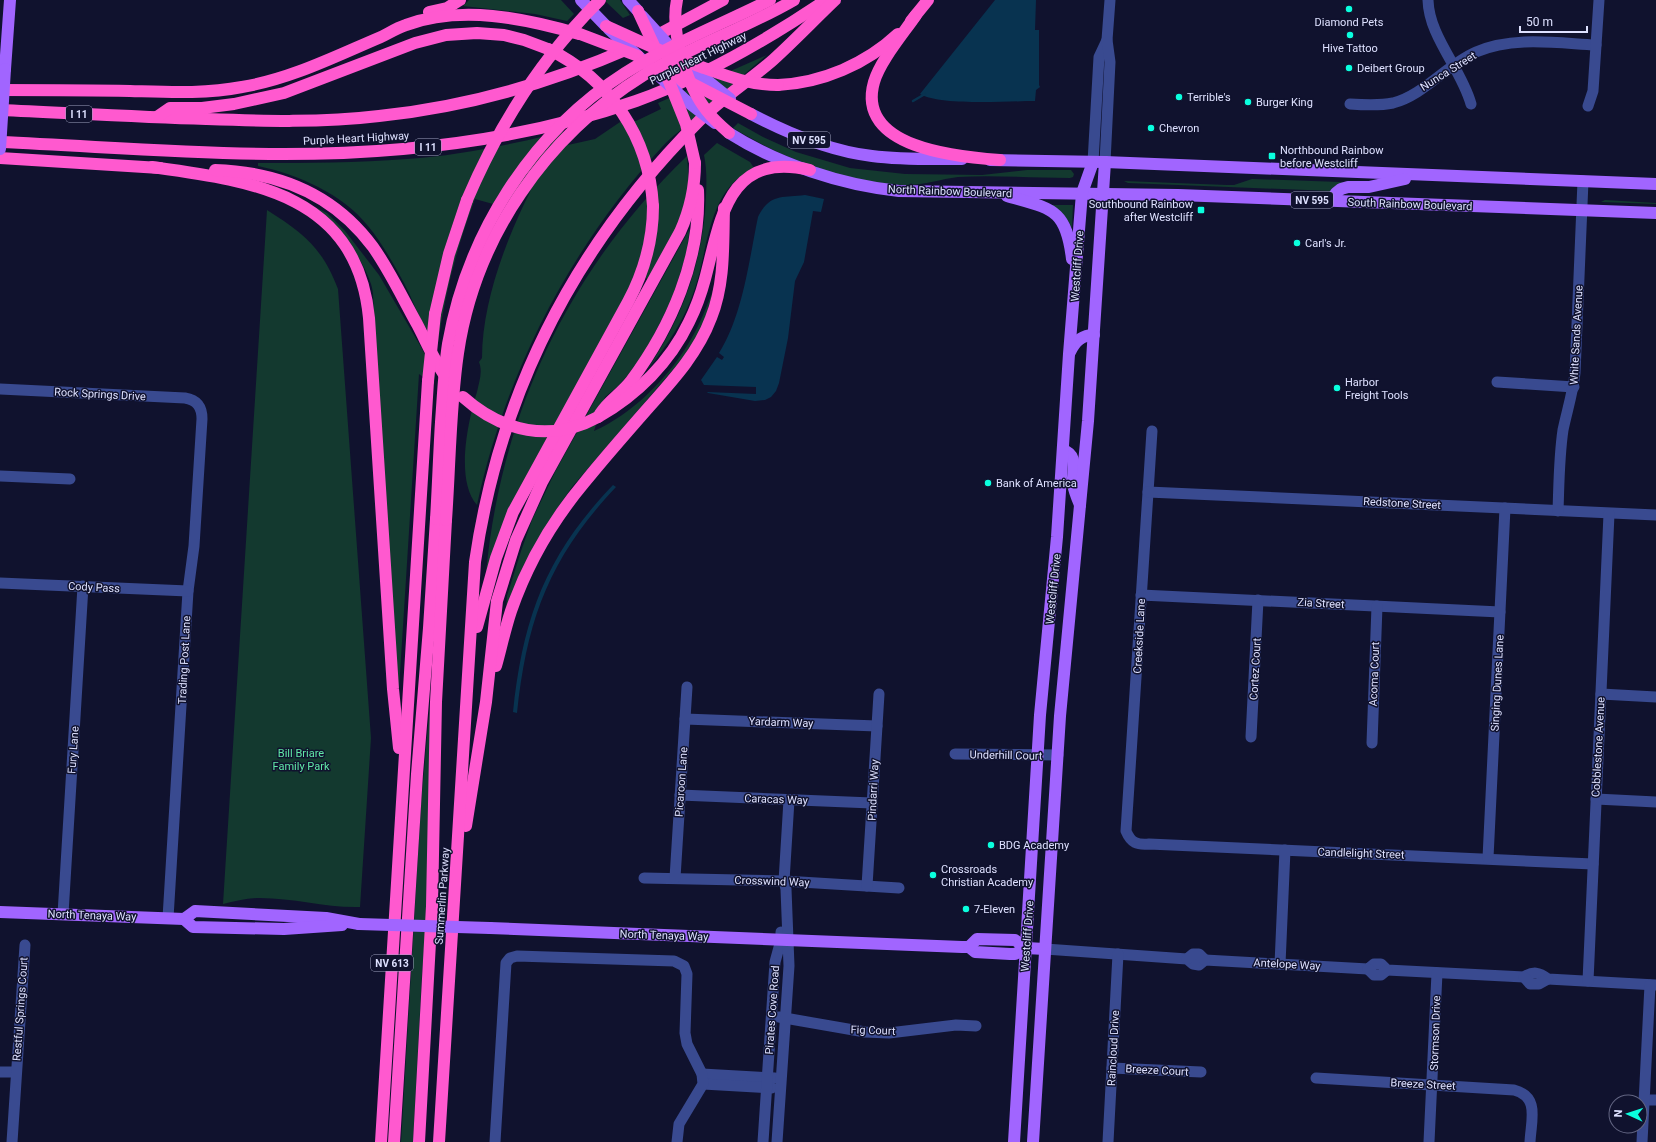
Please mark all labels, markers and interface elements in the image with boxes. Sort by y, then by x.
marker: Diamond Pets [1344,4,1354,14]
scale bar [1520,8,1587,34]
text: 50 m [1526,15,1553,29]
place label: Diamond Pets [1315,16,1384,29]
street label: Purple Heart Highway [648,29,750,88]
marker: Hive Tattoo [1345,30,1355,40]
place label: Hive Tattoo [1322,42,1378,55]
street label: Nunca Street [1418,49,1479,94]
place label: Deibert Group [1357,62,1425,75]
marker: Deibert Group [1344,63,1354,73]
place label: Terrible's [1187,91,1231,104]
marker: Terrible's [1174,92,1184,102]
place label: Burger King [1256,96,1313,109]
marker: Burger King [1243,97,1253,107]
road number: I 11 [66,106,92,122]
place label: Chevron [1159,122,1199,135]
marker: Chevron [1146,123,1156,133]
street label: Purple Heart Highway [303,129,410,148]
road number: NV 595 [788,132,830,148]
road number: I 11 [415,139,441,155]
place label: Northbound Rainbow before Westcliff [1280,144,1384,170]
marker: Northbound Rainbow before Westcliff [1267,151,1277,161]
street label: North Rainbow Boulevard [888,183,1012,200]
road number: NV 595 [1291,192,1333,208]
street label: South Rainbow Boulevard [1347,196,1473,213]
place label: Southbound Rainbow after Westcliff [1089,198,1194,224]
marker: Southbound Rainbow after Westcliff [1196,205,1206,215]
street label: Westcliff Drive [1069,230,1086,302]
place label: Carl's Jr. [1305,237,1347,250]
marker: Carl's Jr. [1292,238,1302,248]
street label: White Sands Avenue [1567,285,1586,385]
place label: Harbor Freight Tools [1345,376,1409,402]
marker: Harbor Freight Tools [1332,383,1342,393]
street label: Rock Springs Drive [54,386,146,403]
place label: Bank of America [996,477,1077,490]
marker: Bank of America [983,478,993,488]
street label: Redstone Street [1363,495,1442,512]
street label: Westcliff Drive [1043,553,1064,625]
street label: Cody Pass [68,580,120,595]
street label: Zia Street [1297,596,1345,611]
street label: Creekside Lane [1131,598,1148,674]
street label: Trading Post Lane [176,615,193,705]
street label: Singing Dunes Lane [1488,634,1507,732]
street label: Cortez Court [1247,637,1264,700]
street label: Acoma Court [1367,641,1382,707]
street label: Cobblestone Avenue [1589,696,1608,797]
street label: Yardarm Way [748,715,814,730]
street label: Fury Lane [65,726,82,774]
street label: Picaroon Lane [673,746,690,817]
park label: Bill Briare Family Park [273,747,330,773]
street label: Underhill Court [969,748,1043,763]
street label: Pindarri Way [865,758,882,821]
street label: Caracas Way [744,792,809,807]
place label: BDG Academy [999,839,1070,852]
marker: BDG Academy [986,840,996,850]
street label: Candlelight Street [1317,845,1405,862]
street label: Summerlin Parkway [433,846,452,945]
place label: Crossroads Christian Academy [941,863,1034,889]
marker: Crossroads Christian Academy [928,870,938,880]
street label: Crosswind Way [734,874,811,889]
street label: Westcliff Drive [1019,900,1036,972]
place label: 7-Eleven [974,903,1015,916]
marker: 7-Eleven [961,904,971,914]
street label: North Tenaya Way [47,907,137,924]
street label: North Tenaya Way [619,927,709,944]
road number: NV 613 [371,955,413,971]
street label: Restful Springs Court [10,956,31,1061]
street label: Antelope Way [1253,956,1322,973]
street label: Pirates Cove Road [763,965,782,1055]
street label: Stormson Drive [1428,995,1443,1071]
street label: Raincloud Drive [1105,1010,1122,1086]
street label: Fig Court [850,1023,896,1038]
street label: Breeze Court [1125,1062,1189,1079]
street label: Breeze Street [1390,1076,1456,1093]
north arrow [1608,1094,1648,1134]
text: N [1612,1109,1625,1118]

